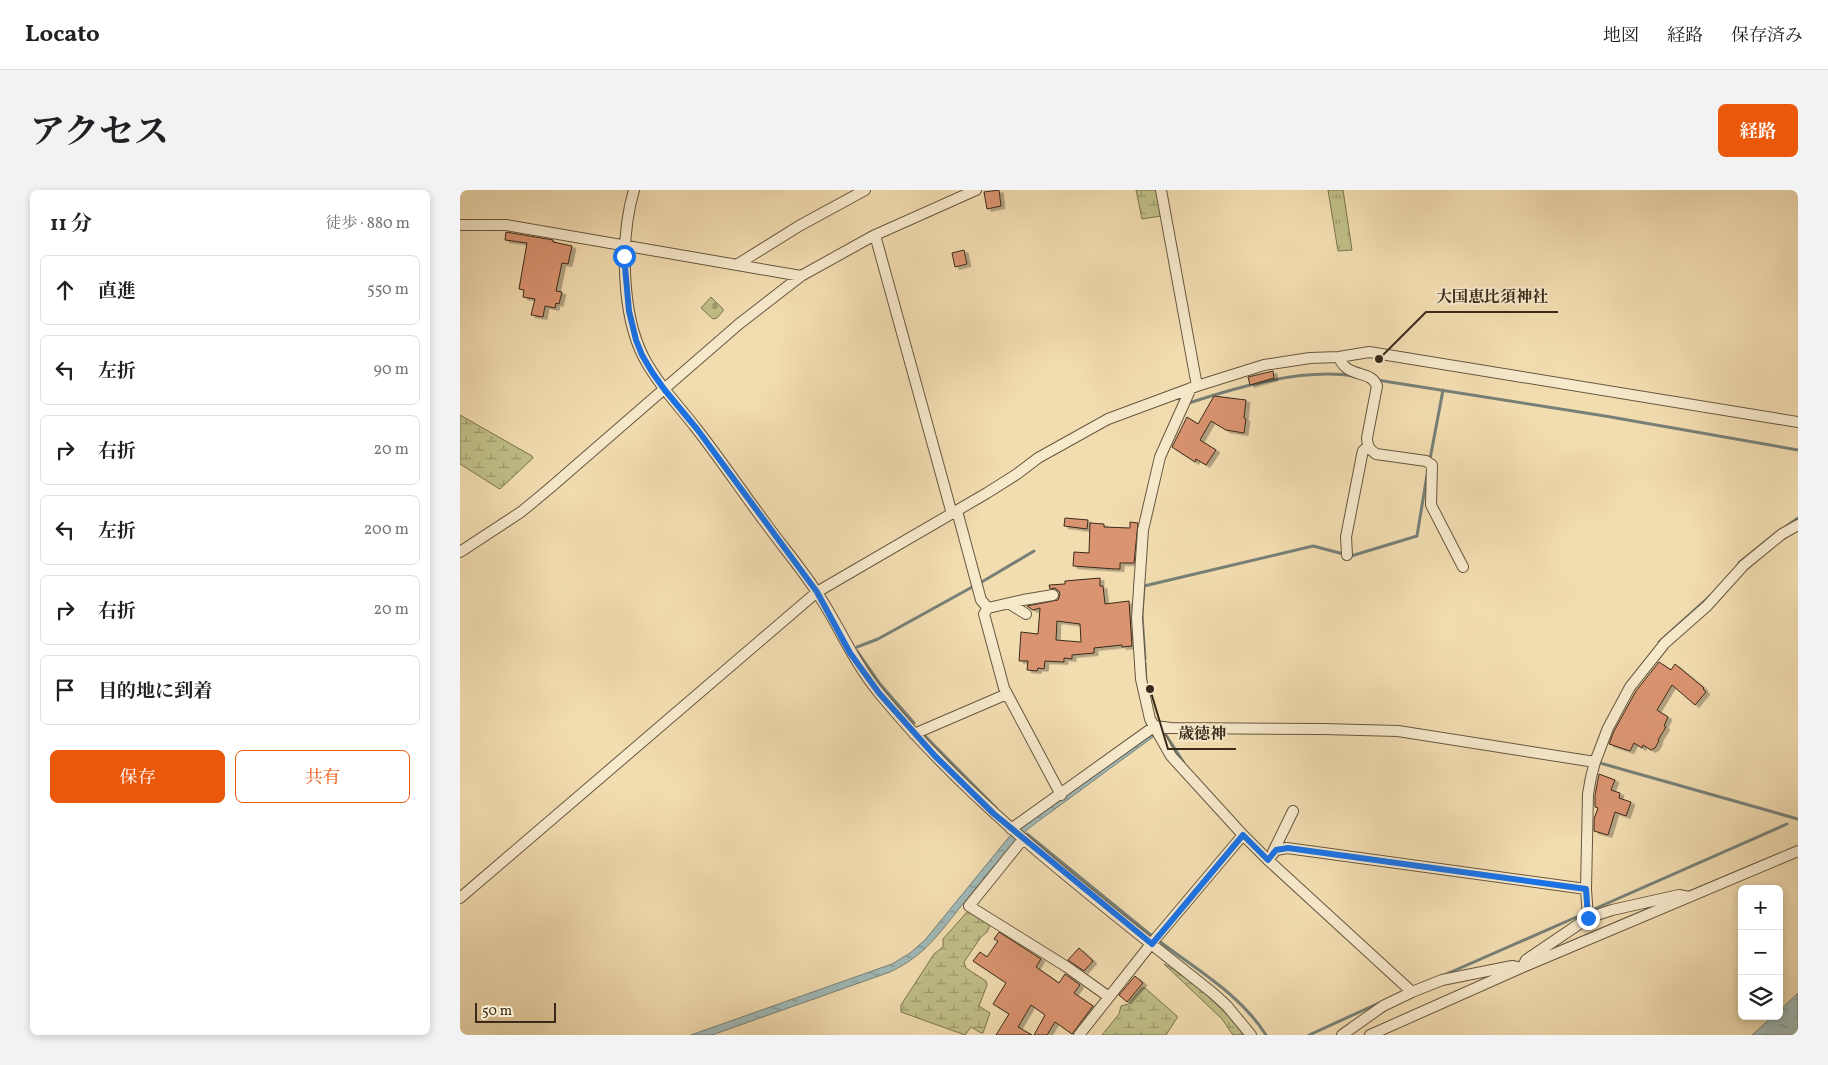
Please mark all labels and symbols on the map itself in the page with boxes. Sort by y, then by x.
route start [613,245,636,268]
callout: 大国恵比須神社 [1426,281,1558,312]
text: 大国恵比須神社 [1436,287,1548,309]
callout: 歳徳神 [1168,718,1236,749]
text: 歳徳神 [1178,724,1226,746]
route end [1577,907,1600,930]
scale bar [475,1000,556,1023]

